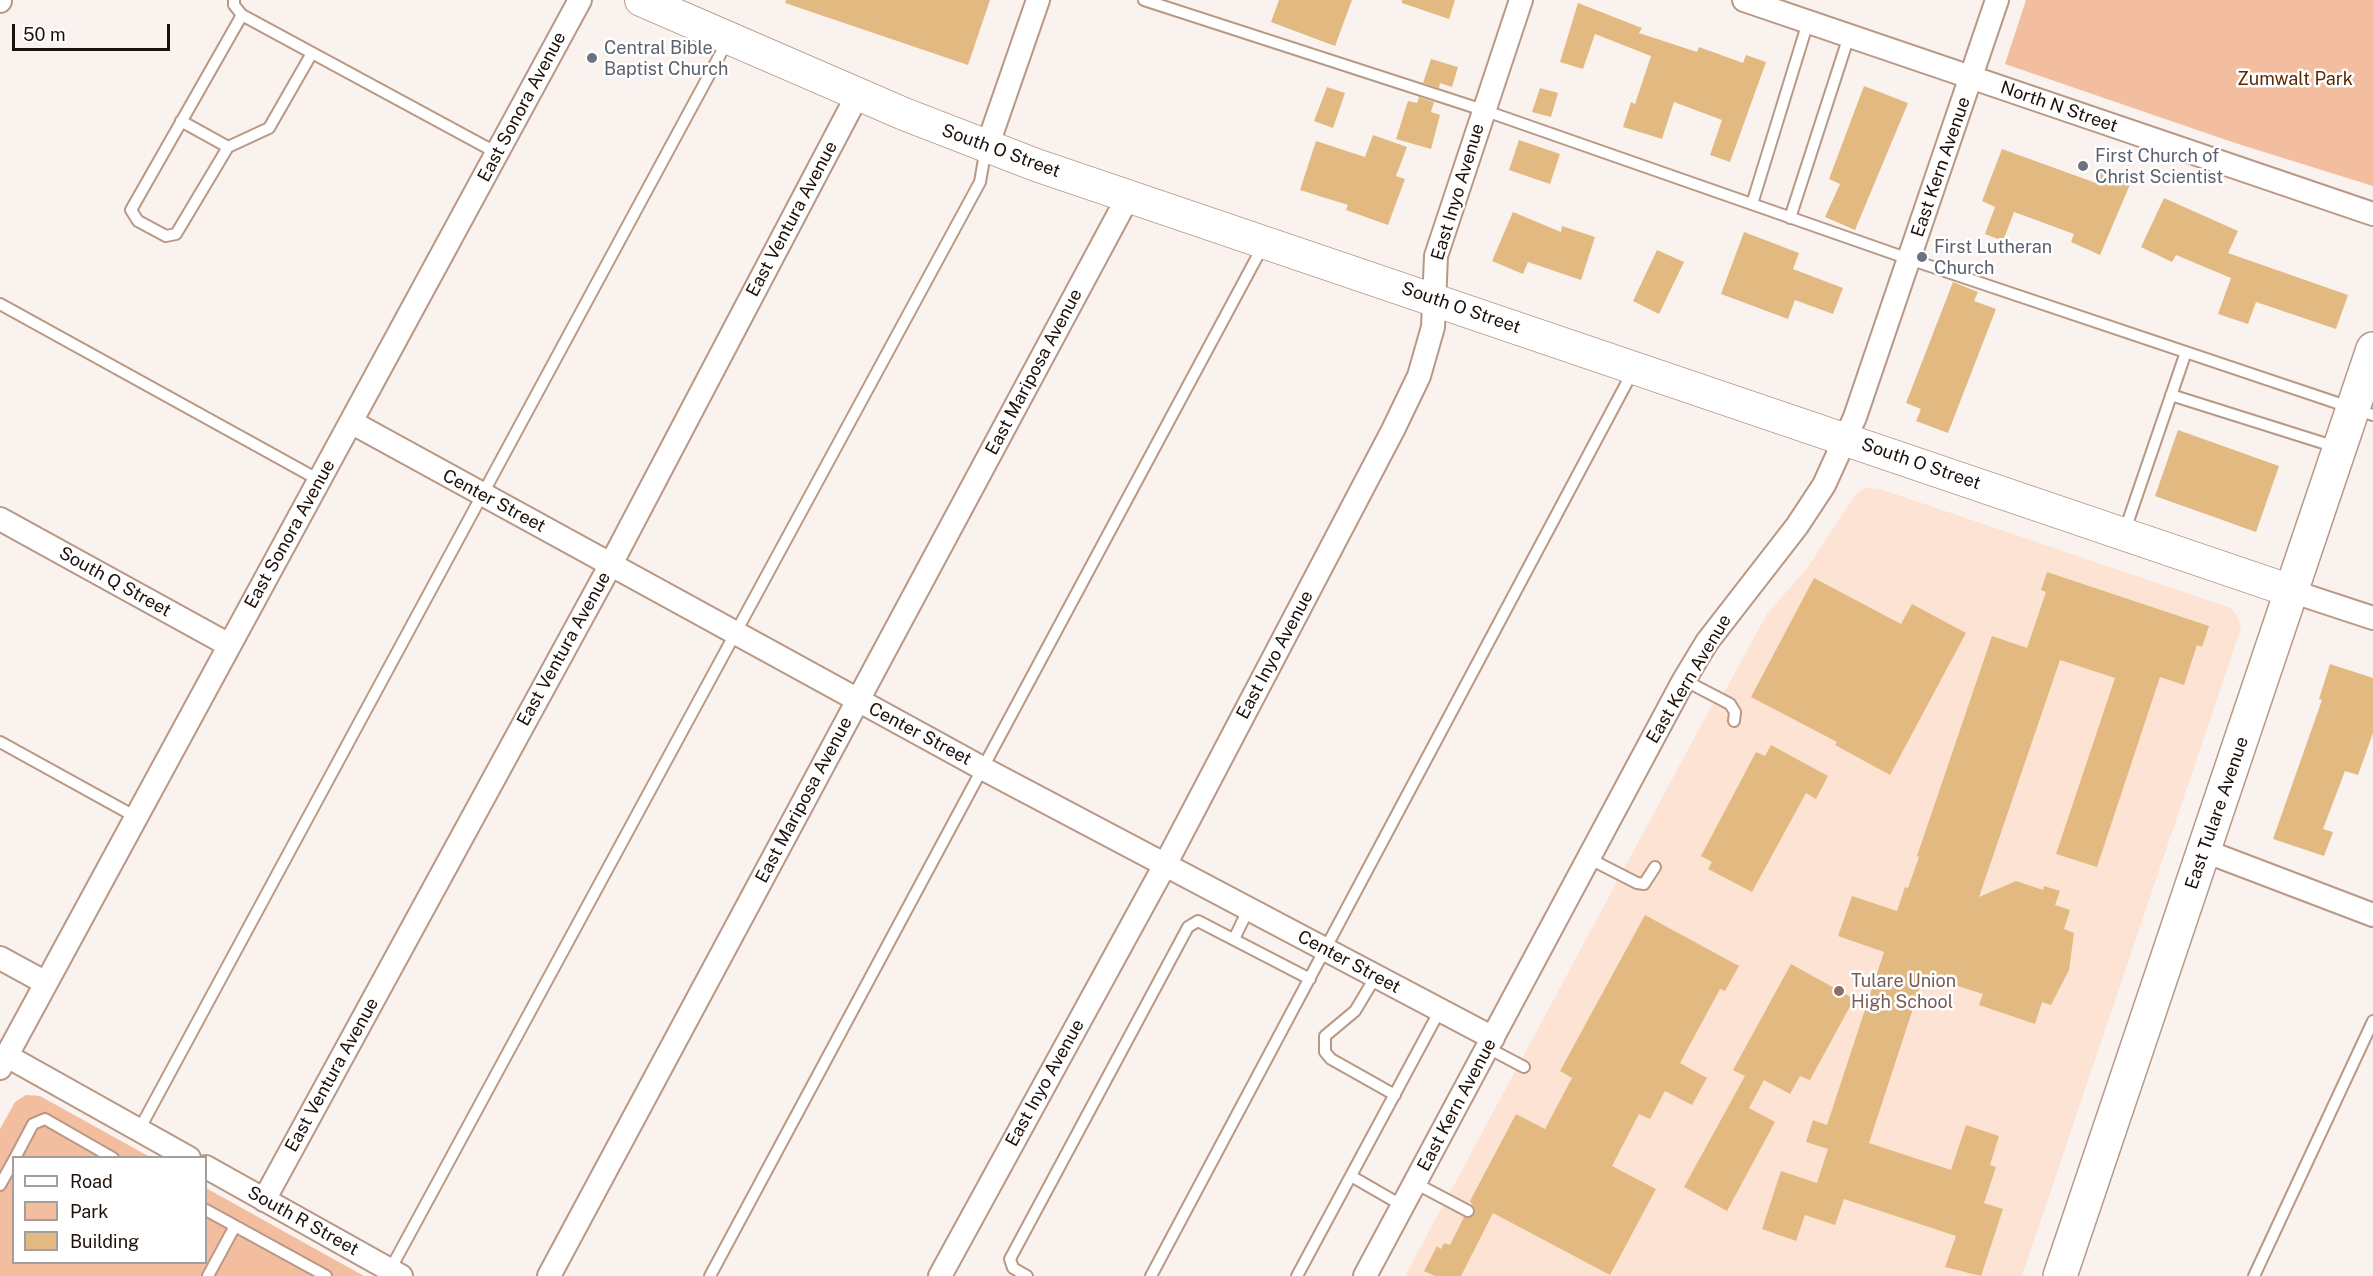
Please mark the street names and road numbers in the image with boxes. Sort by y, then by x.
street label: East Sonora Avenue [473,28,571,186]
street label: North N Street [1997,77,2121,137]
street label: East Kern Avenue [1907,94,1975,240]
street label: South O Street [939,120,1063,182]
street label: East Inyo Avenue [1427,121,1489,263]
street label: East Ventura Avenue [742,138,842,300]
street label: South O Street [1399,278,1523,338]
street label: East Mariposa Avenue [981,285,1087,459]
street label: South O Street [1859,434,1983,494]
street label: East Sonora Avenue [240,456,340,612]
street label: Center Street [439,465,549,537]
street label: South Q Street [55,542,175,622]
street label: East Ventura Avenue [513,568,615,730]
street label: East Inyo Avenue [1232,587,1318,723]
street label: East Kern Avenue [1642,611,1736,747]
street label: Center Street [865,698,975,770]
street label: East Mariposa Avenue [751,713,857,887]
street label: East Tulare Avenue [2181,734,2253,892]
street label: Center Street [1294,926,1404,998]
street label: East Ventura Avenue [281,994,383,1156]
street label: East Inyo Avenue [1001,1016,1089,1150]
street label: East Kern Avenue [1413,1035,1501,1175]
street label: South R Street [244,1182,362,1260]

